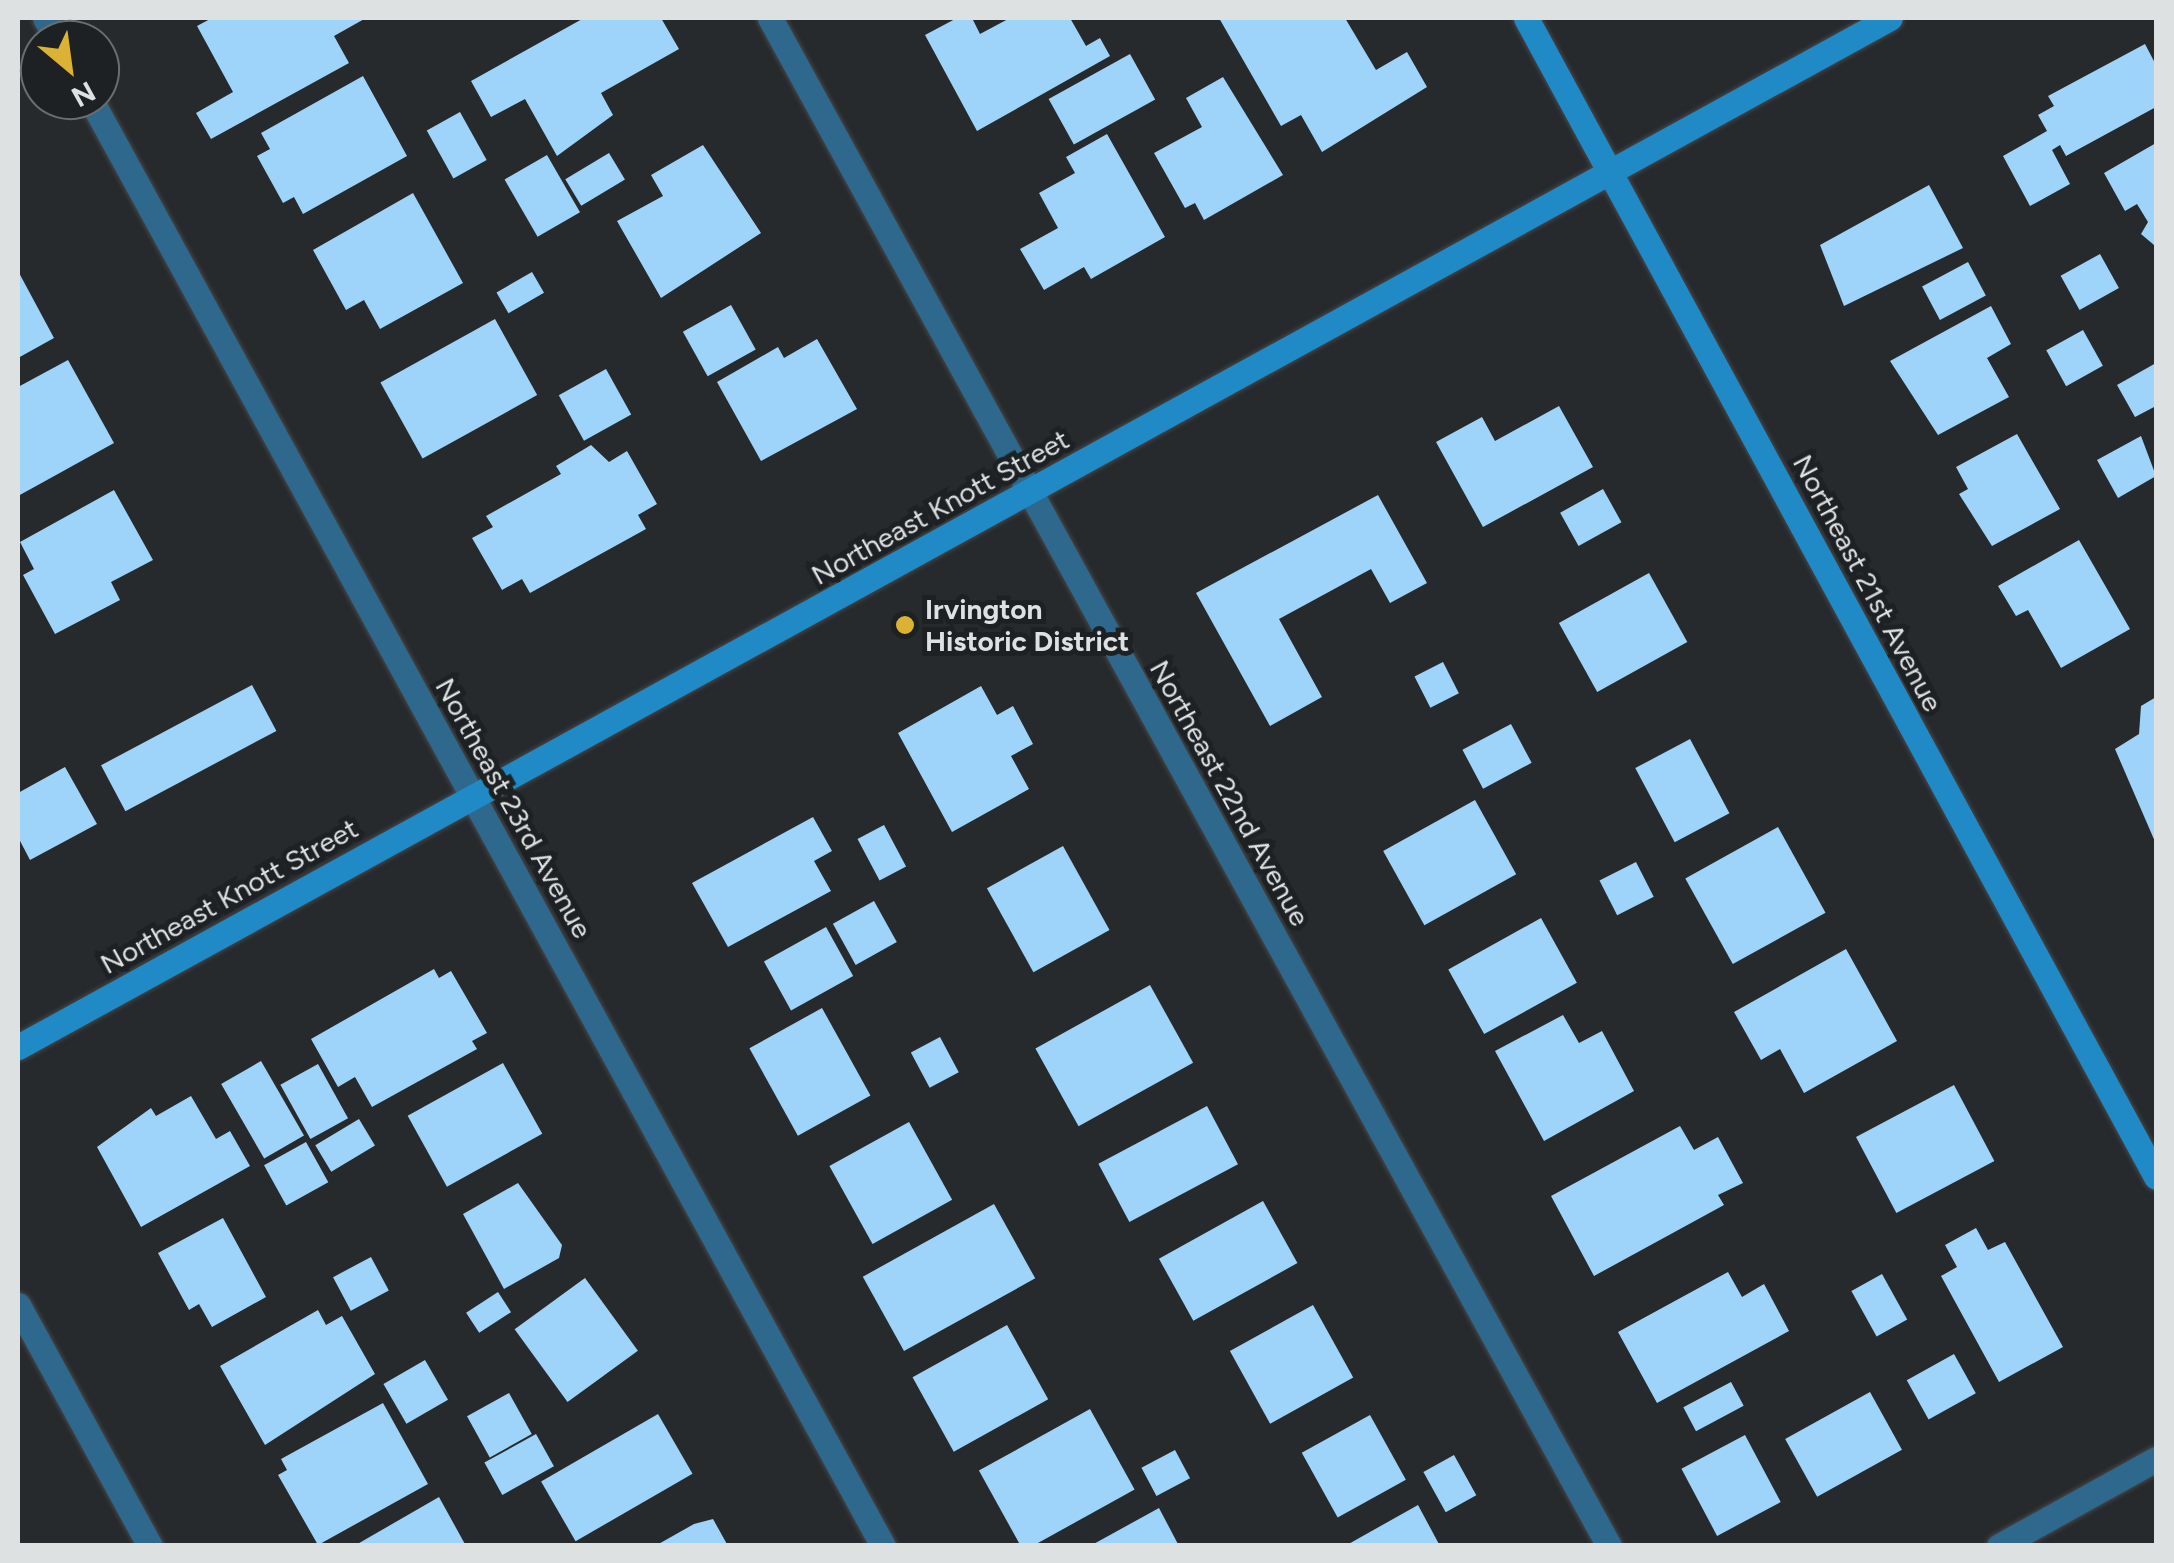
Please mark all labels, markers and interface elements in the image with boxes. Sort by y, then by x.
north arrow [20,20,120,120]
text: N [66,74,101,115]
street label: Northeast Knott Street [805,422,1075,592]
street label: Northeast 21st Avenue [1786,449,1950,717]
place label: Irvington Historic District [925,592,1129,658]
marker: Irvington Historic District [894,614,916,636]
street label: Northeast 22nd Avenue [1143,654,1317,932]
street label: Northeast 23rd Avenue [429,672,599,944]
street label: Northeast Knott Street [94,811,364,981]

